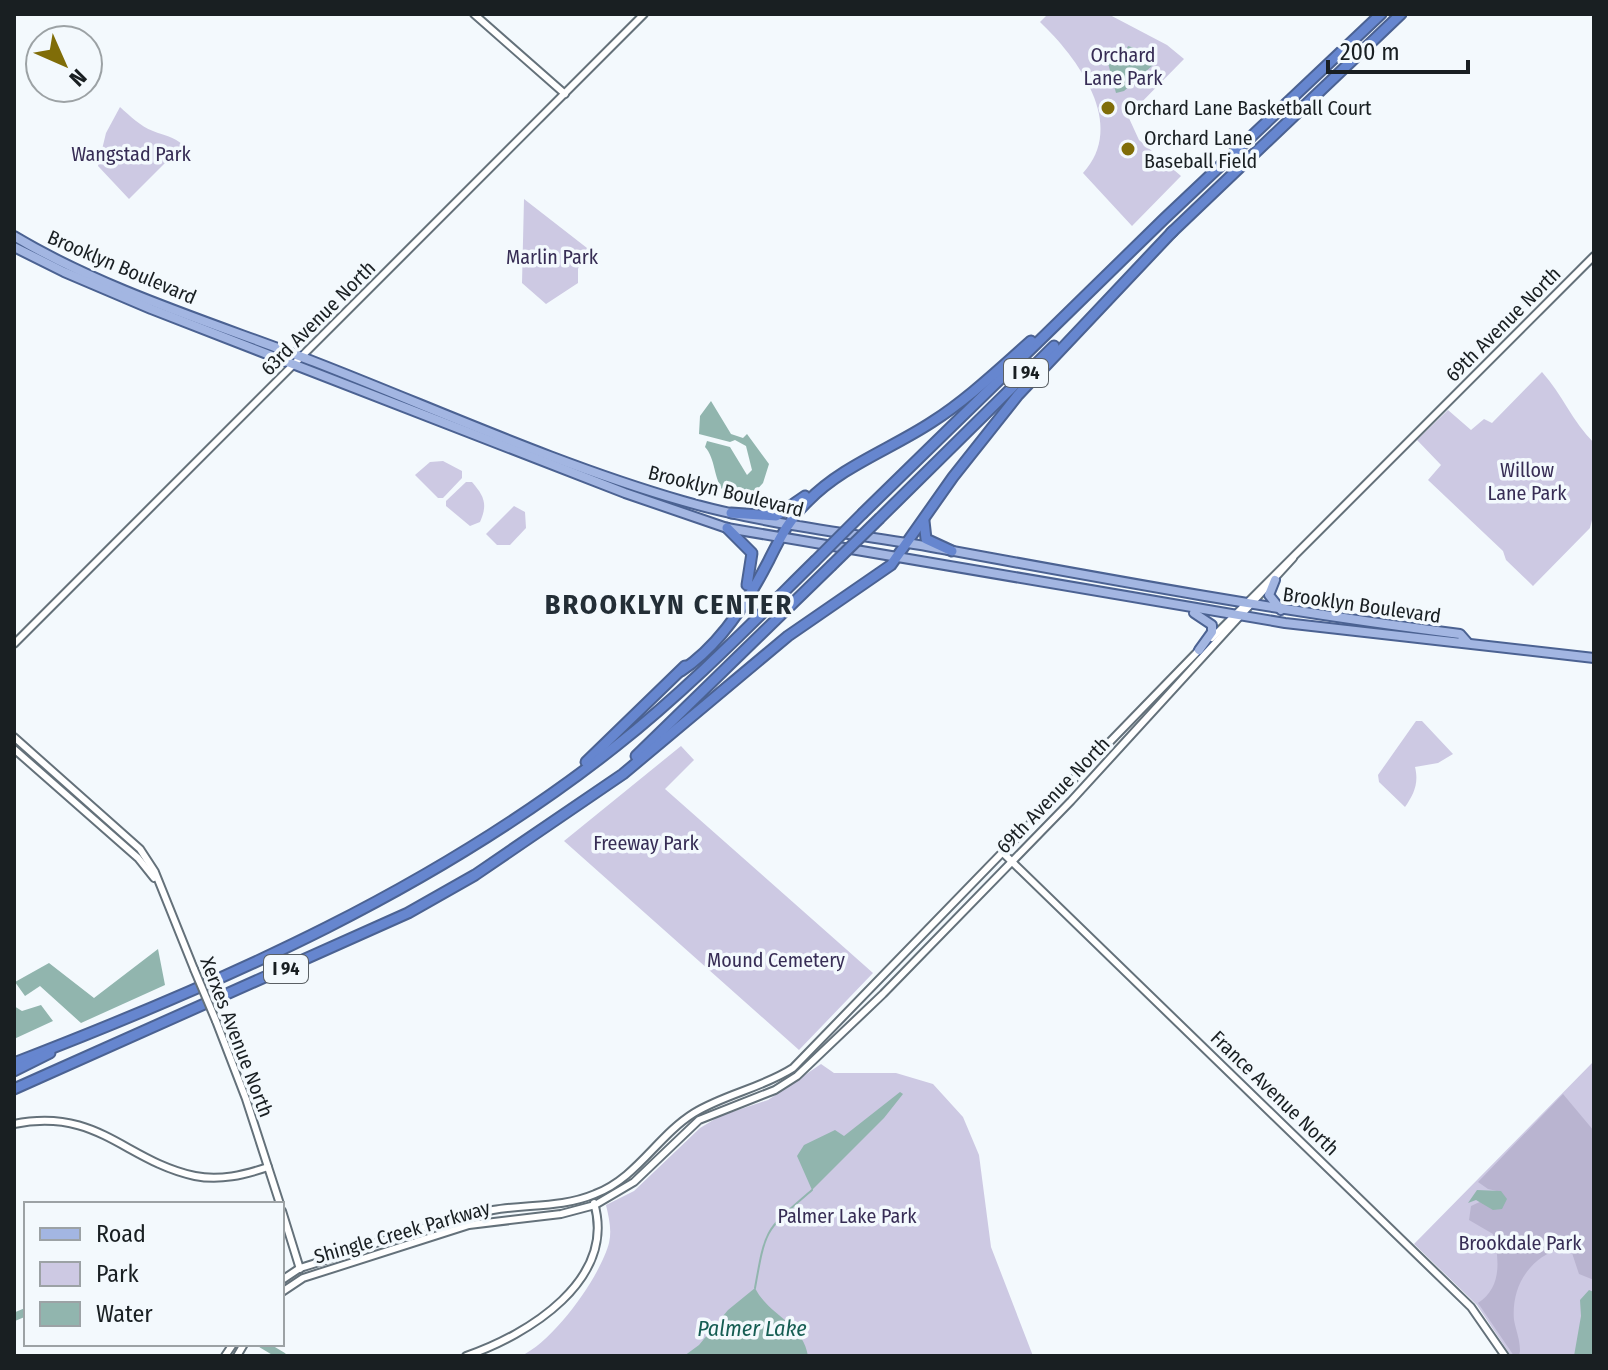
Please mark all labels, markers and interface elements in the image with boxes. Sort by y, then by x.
north arrow [24,24,104,104]
scale bar [1328,24,1468,74]
text: 200 m [1340,38,1400,66]
park label: Orchard Lane Park [1083,43,1163,90]
text: N [64,64,92,92]
place label: Orchard Lane Basketball Court [1124,96,1372,120]
marker: Orchard Lane Basketball Court [1099,99,1117,117]
place label: Orchard Lane Baseball Field [1144,126,1257,173]
marker: Orchard Lane Baseball Field [1119,140,1137,158]
park label: Wangstad Park [71,142,192,166]
street label: Brooklyn Boulevard [44,225,200,309]
park label: Marlin Park [506,245,599,269]
street label: 63rd Avenue North [256,256,380,380]
street label: 69th Avenue North [1441,262,1565,386]
road number: I 94 [1004,359,1048,387]
park label: Willow Lane Park [1487,458,1567,505]
street label: Brooklyn Boulevard [646,460,806,522]
street label: Brooklyn Boulevard [1281,582,1443,628]
district label: BROOKLYN CENTER [545,588,793,621]
street label: 69th Avenue North [991,732,1115,858]
park label: Freeway Park [593,831,700,855]
park label: Mound Cemetery [707,948,845,972]
street label: Xerxes Avenue North [195,954,279,1120]
road number: I 94 [264,955,308,983]
street label: France Avenue North [1206,1026,1344,1160]
street label: Shingle Creek Parkway [311,1195,493,1269]
legend [24,1202,284,1346]
park label: Palmer Lake Park [778,1204,917,1228]
text: Road [96,1220,146,1248]
park label: Brookdale Park [1458,1231,1582,1255]
text: Park [96,1260,139,1288]
text: Water [96,1300,153,1328]
water label: Palmer Lake [697,1315,807,1342]

